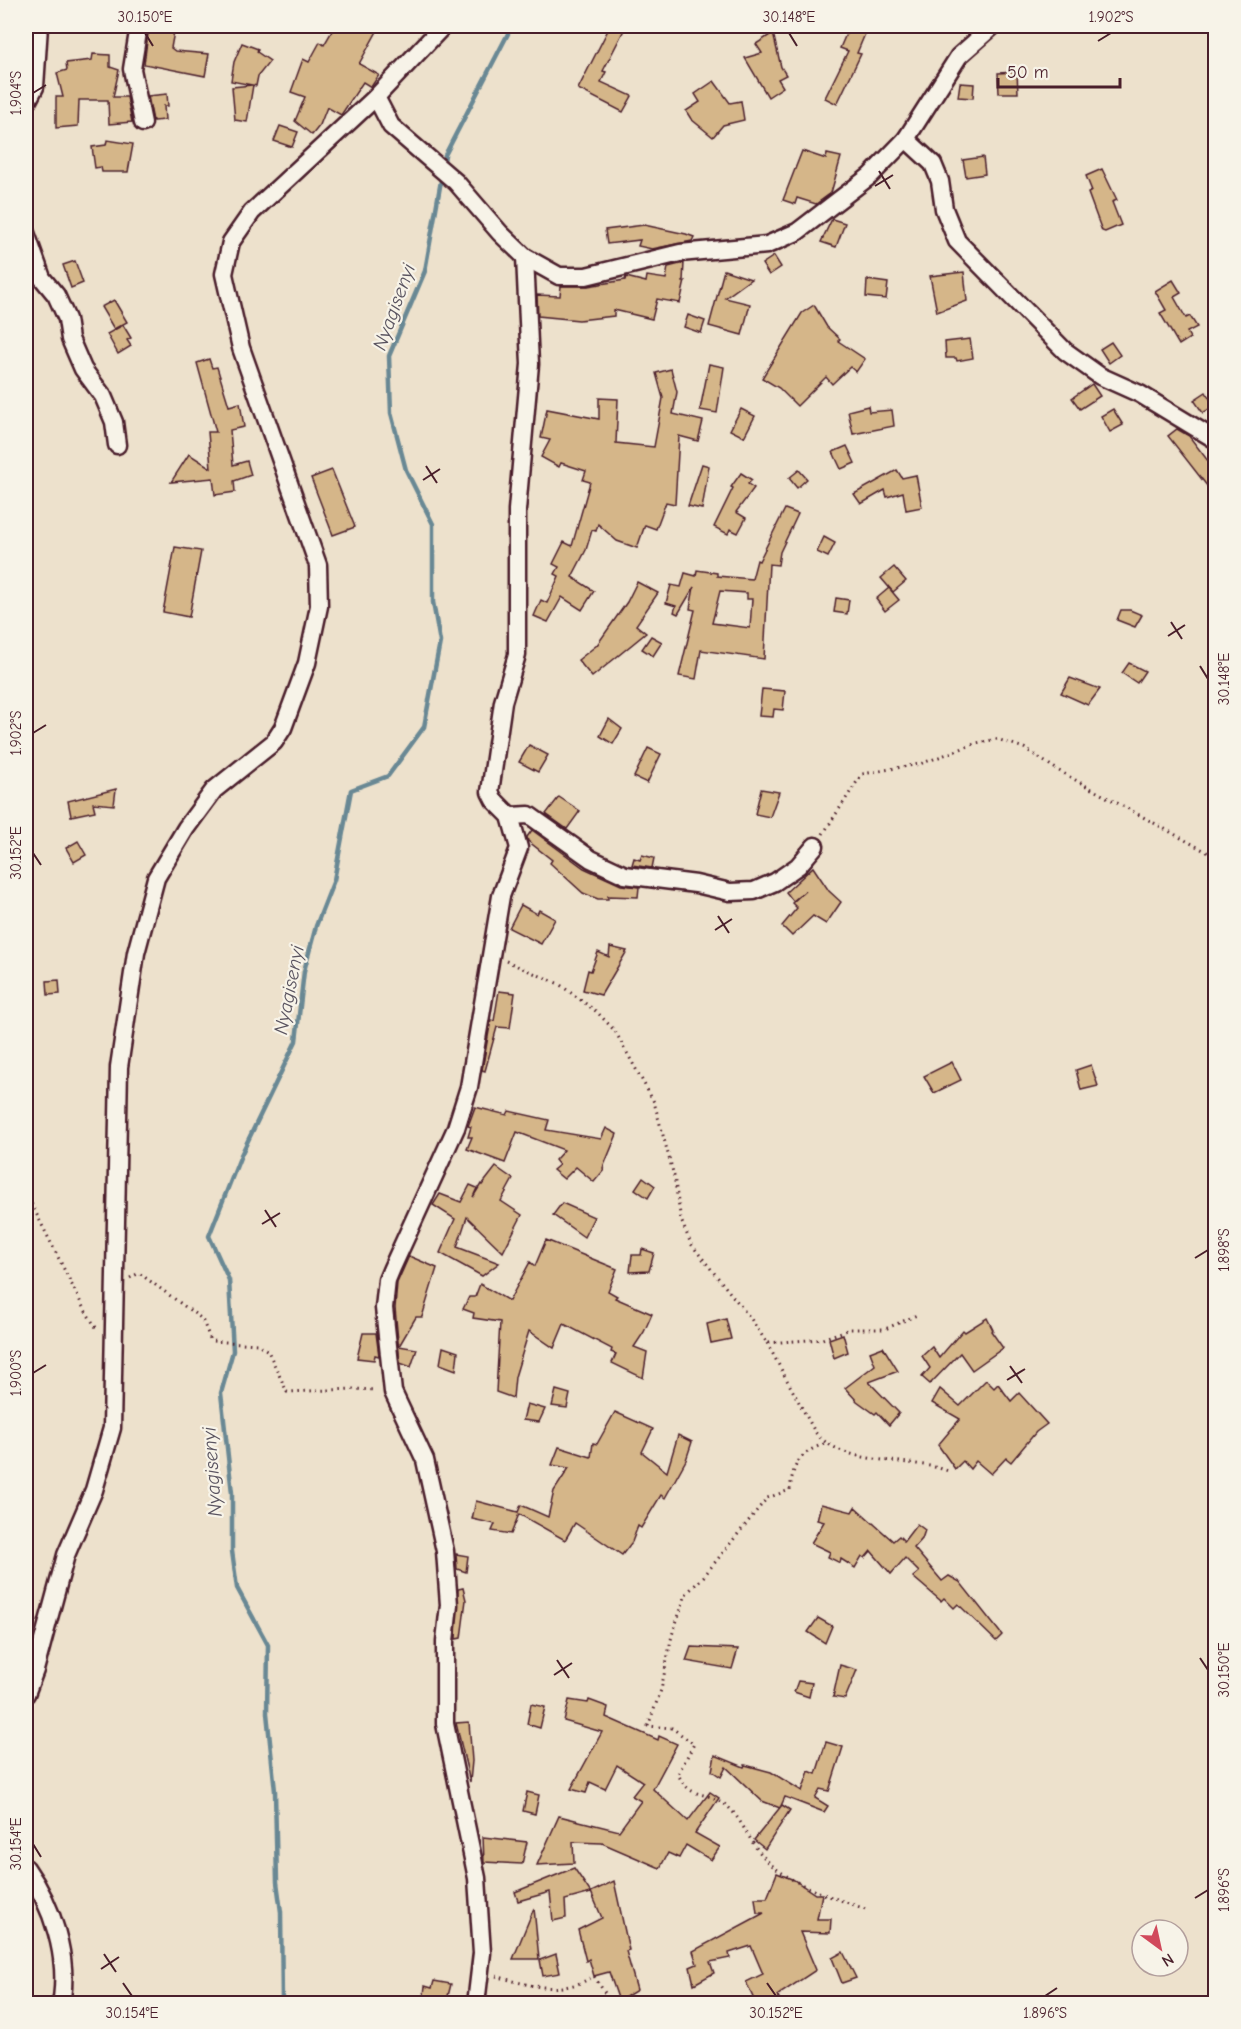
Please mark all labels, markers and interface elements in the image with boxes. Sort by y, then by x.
text: 30.150°E [118,8,172,26]
text: 30.148°E [763,8,815,26]
text: 1.902°S [1088,8,1134,26]
scale bar [998,51,1120,89]
text: 50 m [1007,62,1049,83]
text: 1.904°S [7,71,25,115]
water label: Nyagisenyi [368,260,420,353]
text: 30.148°E [1215,653,1233,705]
text: 1.902°S [7,710,25,756]
text: 30.152°E [7,826,25,880]
water label: Nyagisenyi [269,943,309,1037]
text: 1.898°S [1215,1228,1233,1272]
text: 1.900°S [7,1350,25,1396]
water label: Nyagisenyi [197,1426,227,1518]
text: 30.150°E [1215,1643,1233,1697]
text: 30.154°E [7,1817,25,1871]
text: 1.896°S [1215,1868,1233,1912]
north arrow [1130,1918,1190,1978]
text: N [1158,1949,1177,1970]
text: 30.154°E [105,2004,159,2022]
text: 30.152°E [749,2004,803,2022]
text: 1.896°S [1023,2004,1067,2022]

